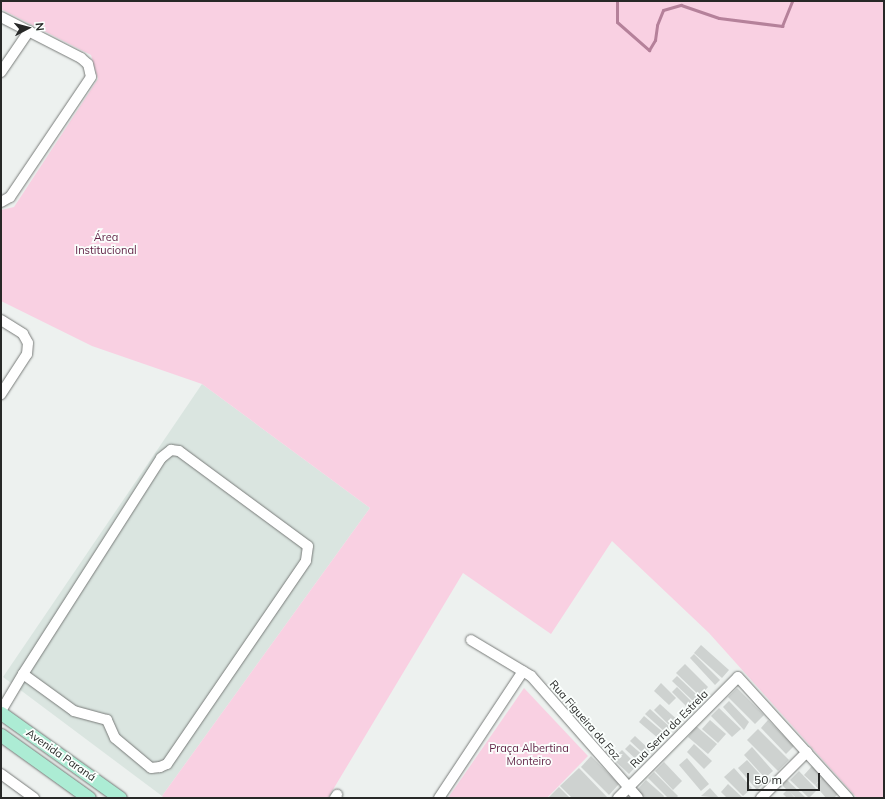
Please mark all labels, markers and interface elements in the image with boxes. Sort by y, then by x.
north arrow [8,8,48,48]
text: N [33,22,47,32]
park label: Área Institucional [75,231,137,257]
street label: Rua Figueira da Foz [547,677,623,763]
street label: Rua Serra da Estrela [627,687,711,771]
street label: Avenida Paraná [24,726,98,784]
park label: Praça Albertina Monteiro [489,742,569,768]
scale bar [749,765,822,791]
text: 50 m [754,772,782,787]

